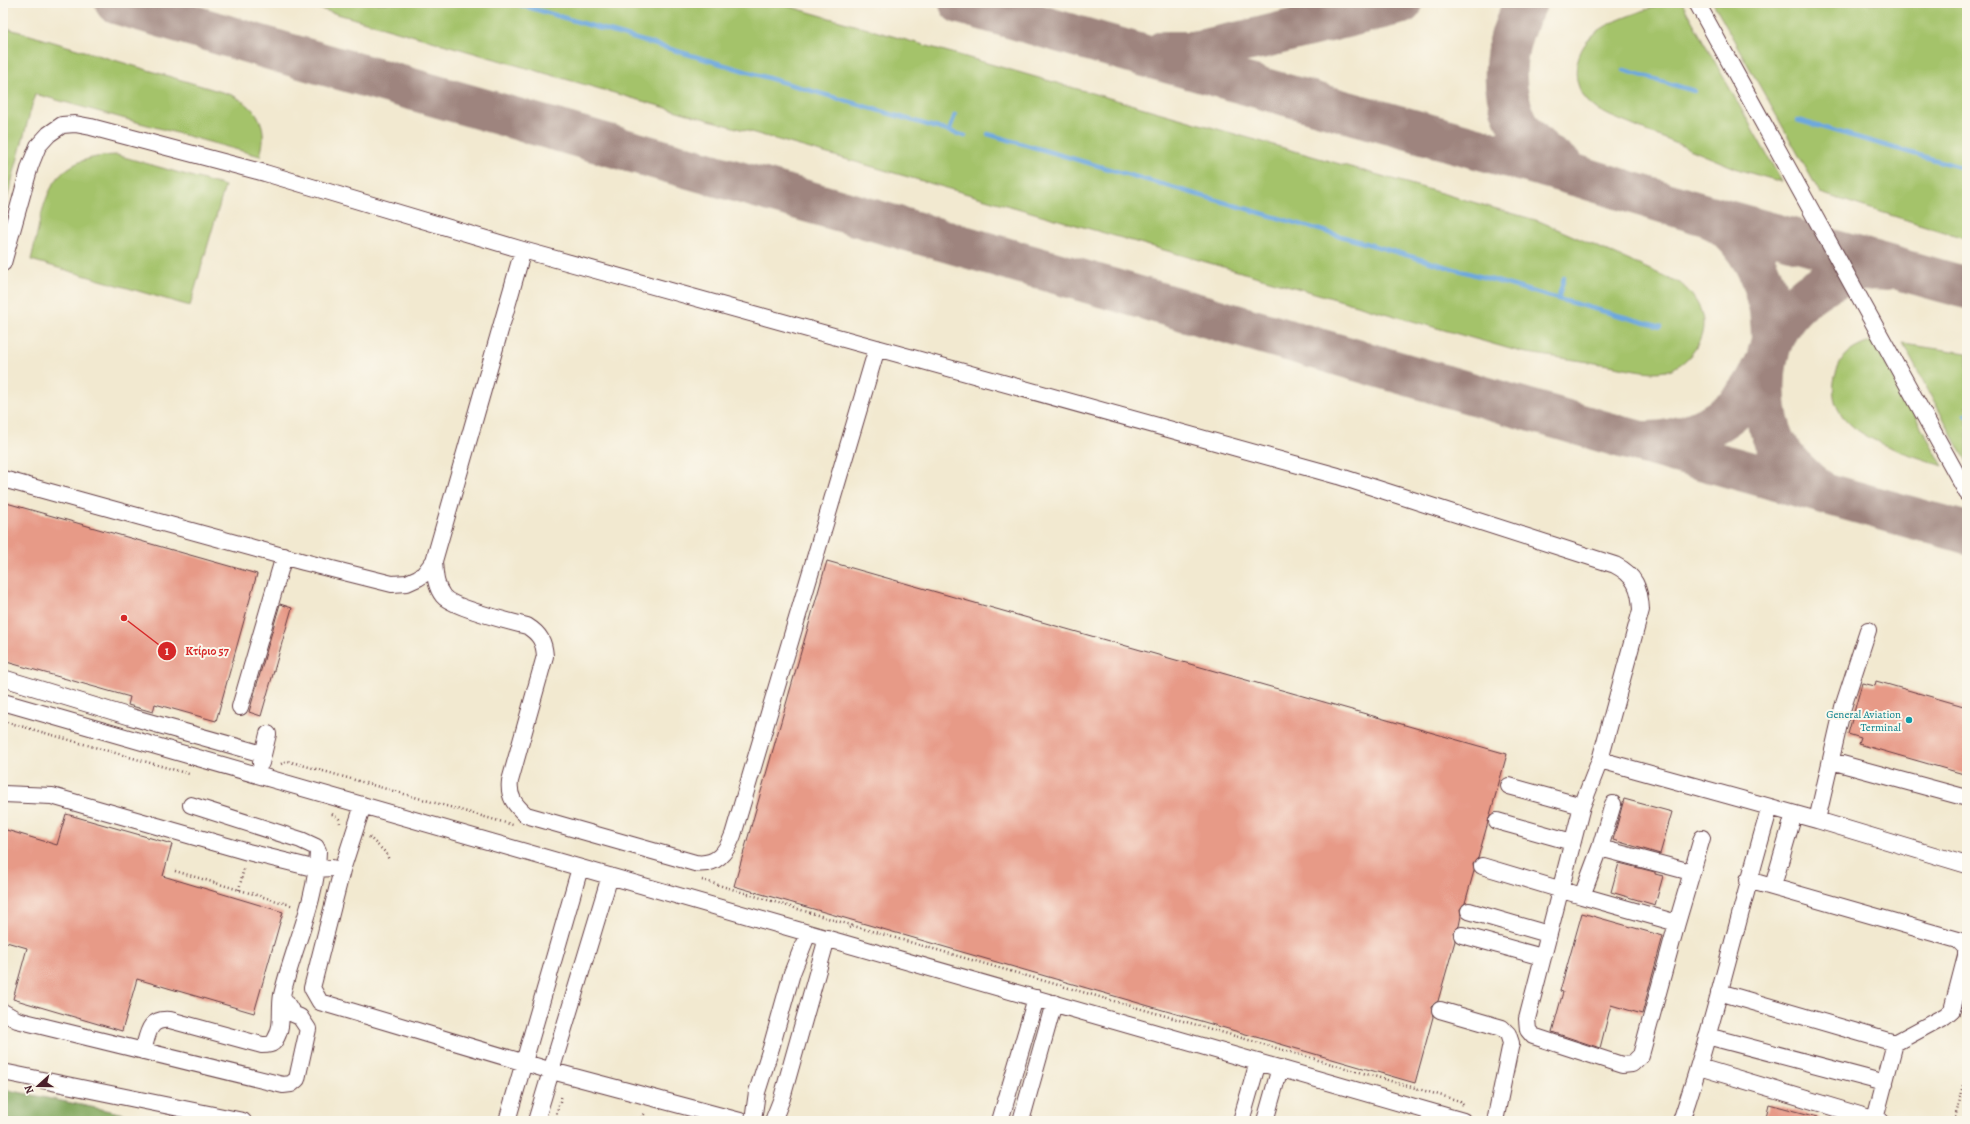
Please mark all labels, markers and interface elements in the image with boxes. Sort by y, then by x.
callout: Κτίριο 57 [157,639,237,663]
text: 1 [165,643,170,659]
text: Κτίριο 57 [185,643,230,659]
place label: General Aviation Terminal [1826,707,1901,735]
marker: General Aviation Terminal [1904,715,1914,725]
north arrow [18,1066,58,1106]
text: N [21,1083,38,1096]

